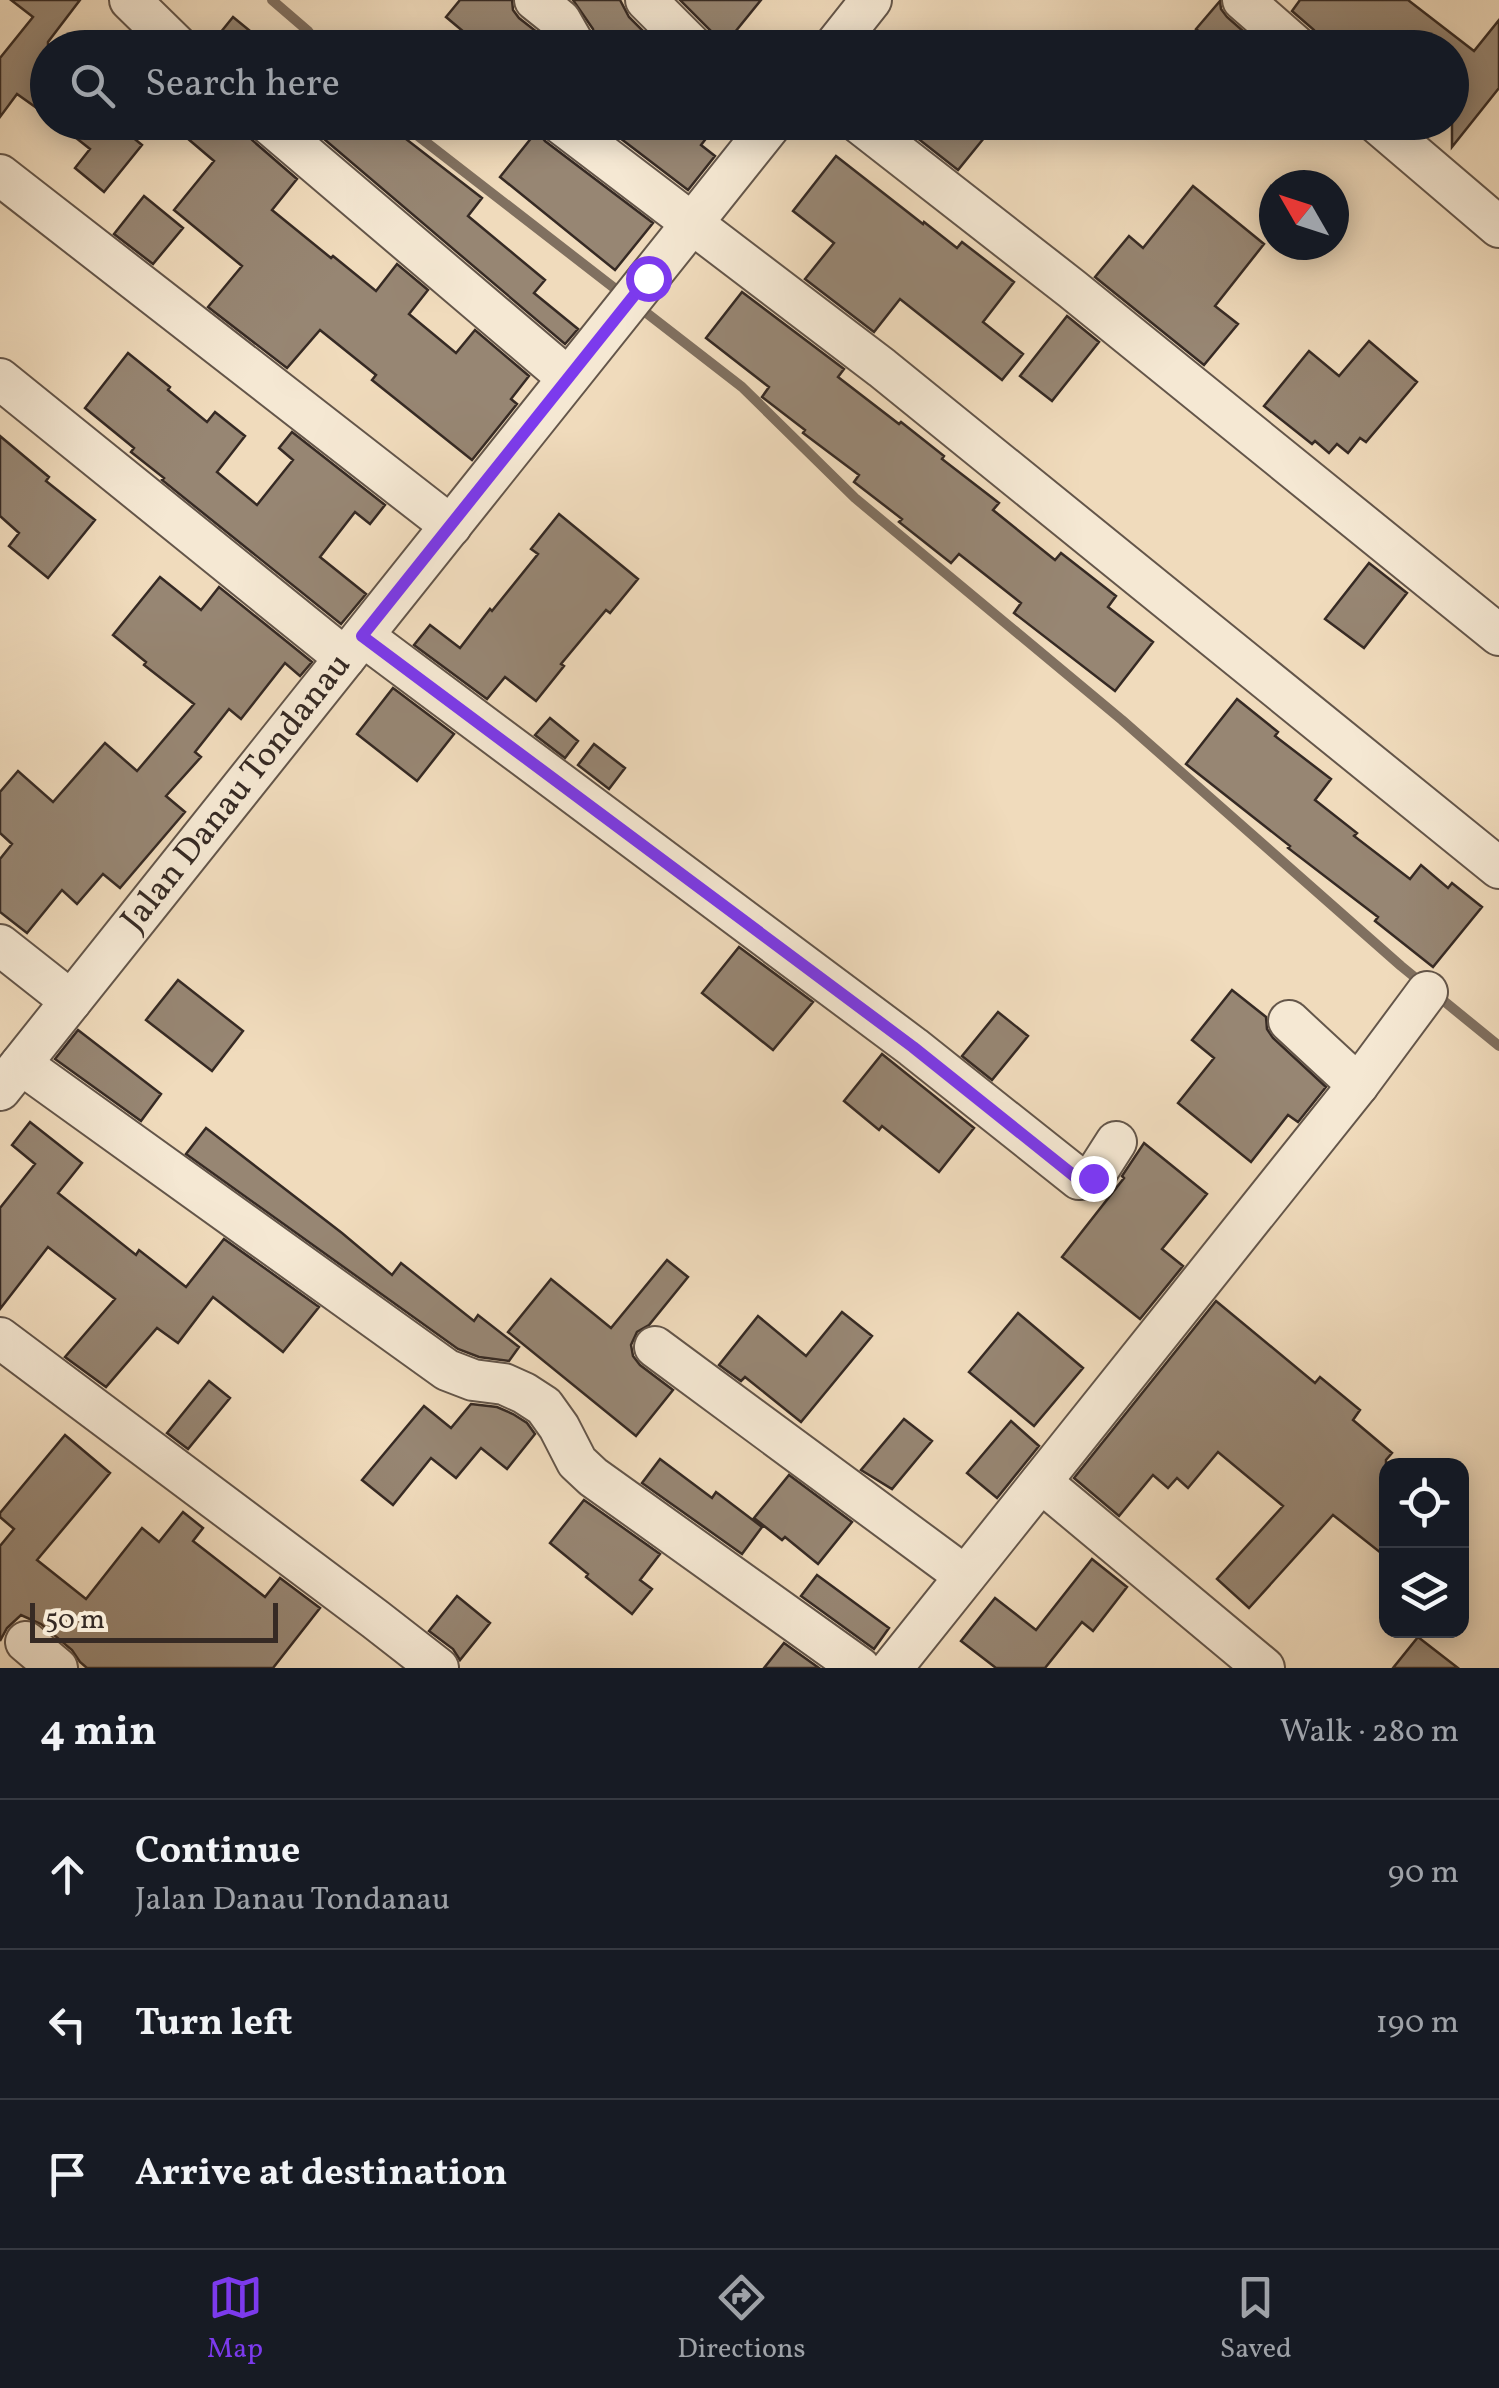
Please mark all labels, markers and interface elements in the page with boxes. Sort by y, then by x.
search box [30,30,1469,140]
icon: search [65,58,120,113]
text: Search here [145,59,340,112]
north arrow [1259,170,1349,260]
route start [626,256,672,302]
street label: Jalan Danau Tondanau [111,643,363,943]
route end [1071,1156,1117,1202]
map controls [1379,1458,1469,1638]
button: locate [1379,1458,1469,1548]
button: layers [1379,1548,1469,1638]
scale bar [30,1598,278,1642]
text: 50 m [45,1601,105,1640]
text: 4 min [40,1704,157,1763]
text: Walk · 280 m [1280,1711,1459,1755]
text: Continue [135,1826,300,1879]
icon: ahead [40,1847,95,1902]
text: 90 m [1388,1852,1459,1896]
text: Jalan Danau Tondanau [135,1879,450,1923]
icon: left [40,1997,95,2052]
text: Turn left [135,1998,292,2051]
text: 190 m [1375,2002,1459,2046]
icon: arrive [40,2147,95,2202]
text: Arrive at destination [135,2148,508,2201]
tab: Map [207,2270,263,2369]
tab: Directions [677,2270,806,2369]
tab: Saved [1220,2270,1292,2369]

